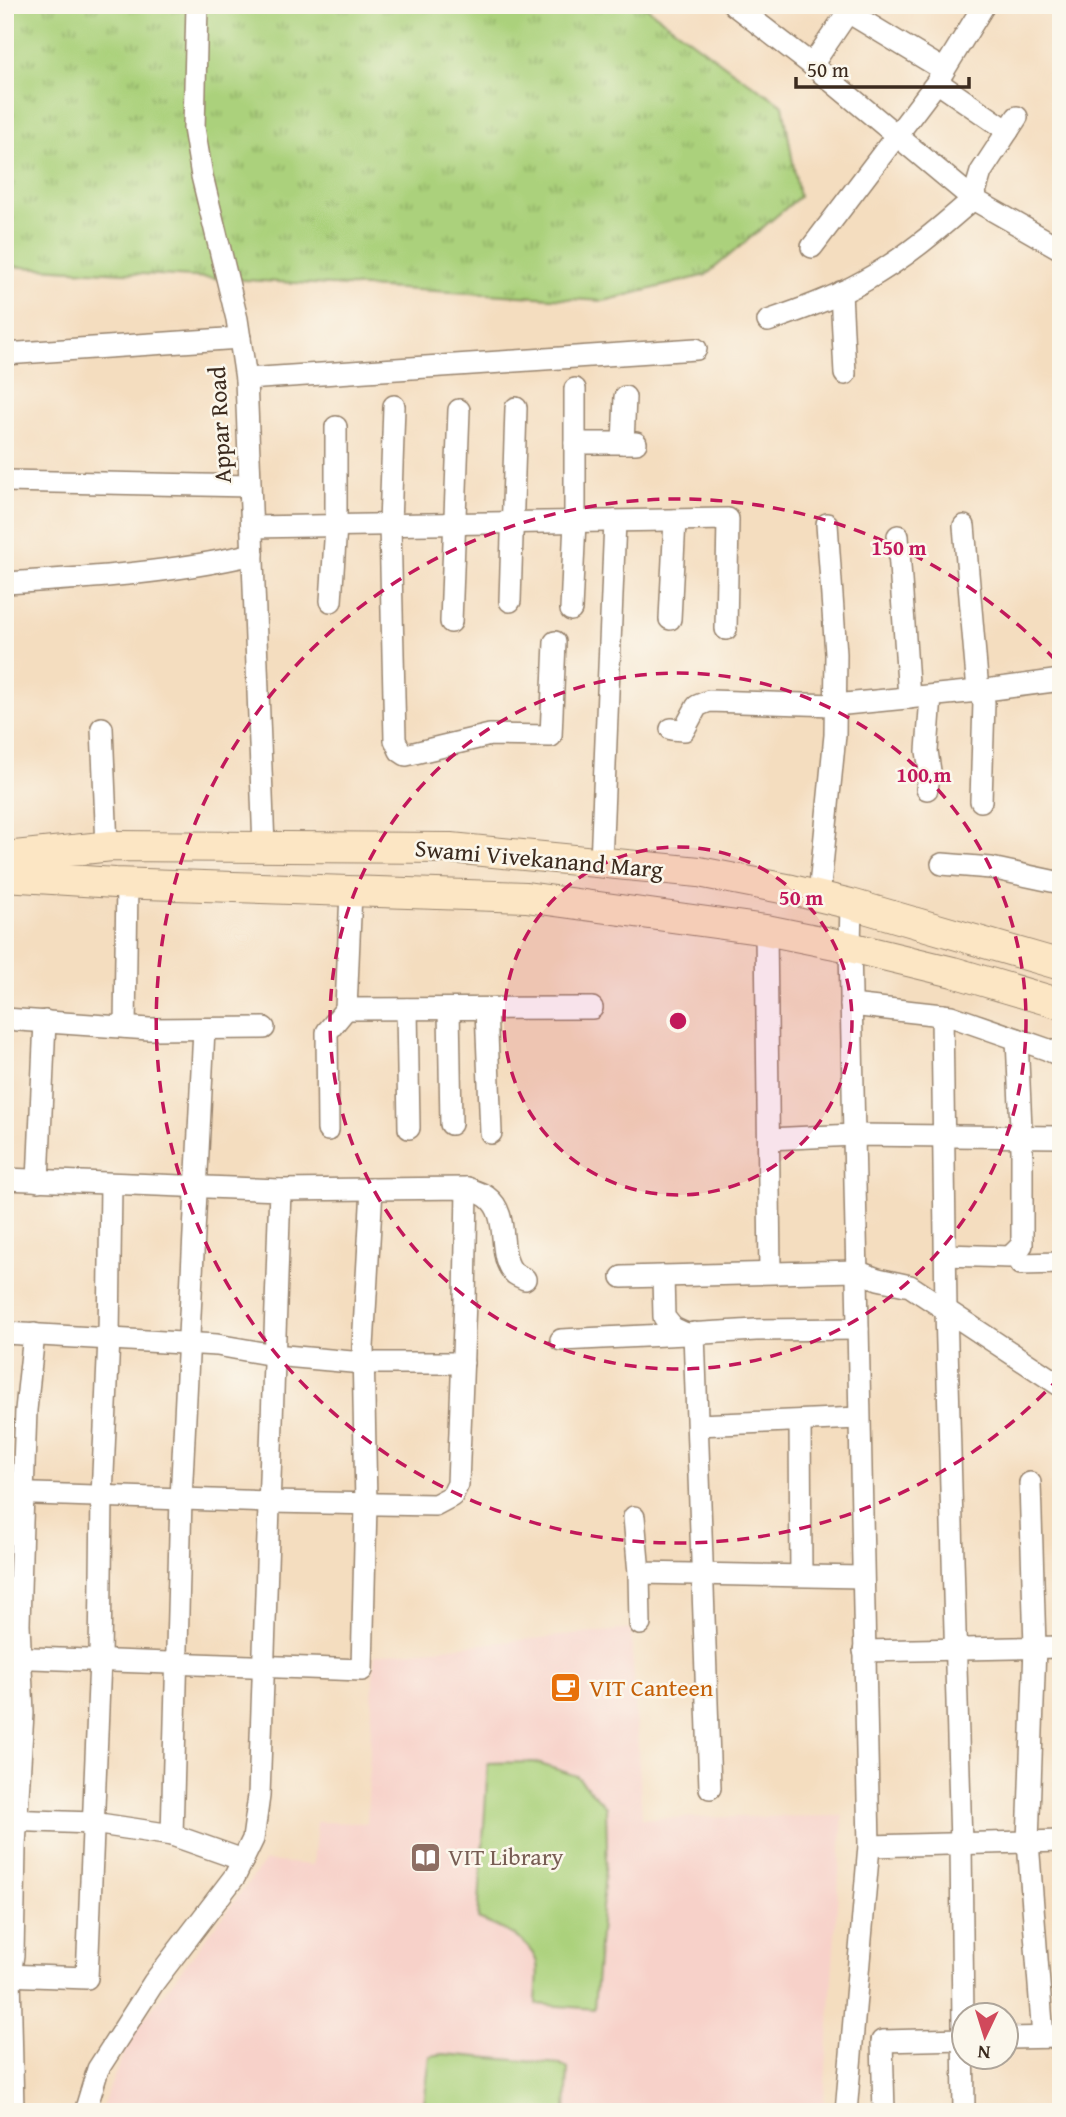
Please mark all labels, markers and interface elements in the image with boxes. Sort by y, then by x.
scale bar [796,46,970,90]
text: 50 m [807,54,849,85]
street label: Appar Road [199,365,240,484]
text: 150 m [871,532,927,563]
text: 100 m [896,759,952,790]
street label: Swami Vivekanand Marg [413,830,665,887]
text: 50 m [779,882,823,913]
centre of rings [666,1009,690,1033]
place label: VIT Canteen [589,1670,714,1705]
cafe icon: VIT Canteen [549,1671,583,1705]
place label: VIT Library [448,1839,564,1874]
library icon: VIT Library [408,1840,442,1874]
north arrow [950,2002,1020,2072]
text: N [976,2039,991,2067]

